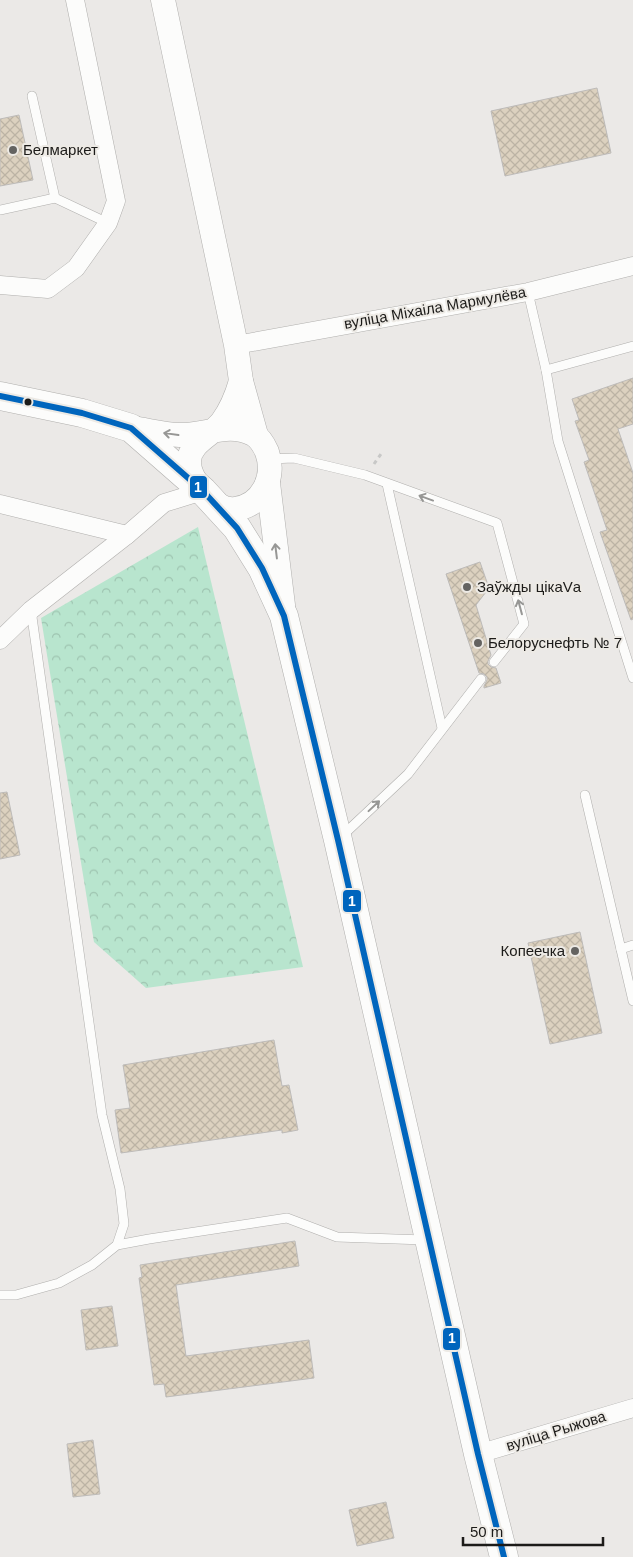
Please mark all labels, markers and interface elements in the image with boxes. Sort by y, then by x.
place label: Белмаркет [23,141,98,158]
marker: Белмаркет [7,144,19,156]
street label: вуліца Міхаіла Мармулёва [343,283,528,332]
unlabelled marker [23,397,33,407]
one-way arrow [164,429,180,439]
line badge: 1 [189,475,208,499]
text: 1 [194,479,202,495]
one-way arrow [419,493,435,502]
one-way arrow [271,543,281,559]
place label: Заўжды цікаVа [477,578,582,595]
marker: Заўжды цікаVа [461,581,473,593]
one-way arrow [514,600,524,616]
place label: Белоруснефть № 7 [488,634,622,651]
marker: Белоруснефть № 7 [472,637,484,649]
one-way arrow [367,800,380,812]
line badge: 1 [342,889,362,913]
text: 1 [348,893,356,909]
place label: Копеечка [501,942,566,959]
marker: Копеечка [569,945,581,957]
line badge: 1 [442,1327,461,1351]
text: 1 [448,1330,456,1346]
street label: вуліца Рыжова [504,1407,608,1454]
scale bar [463,1514,603,1546]
text: 50 m [470,1523,503,1540]

